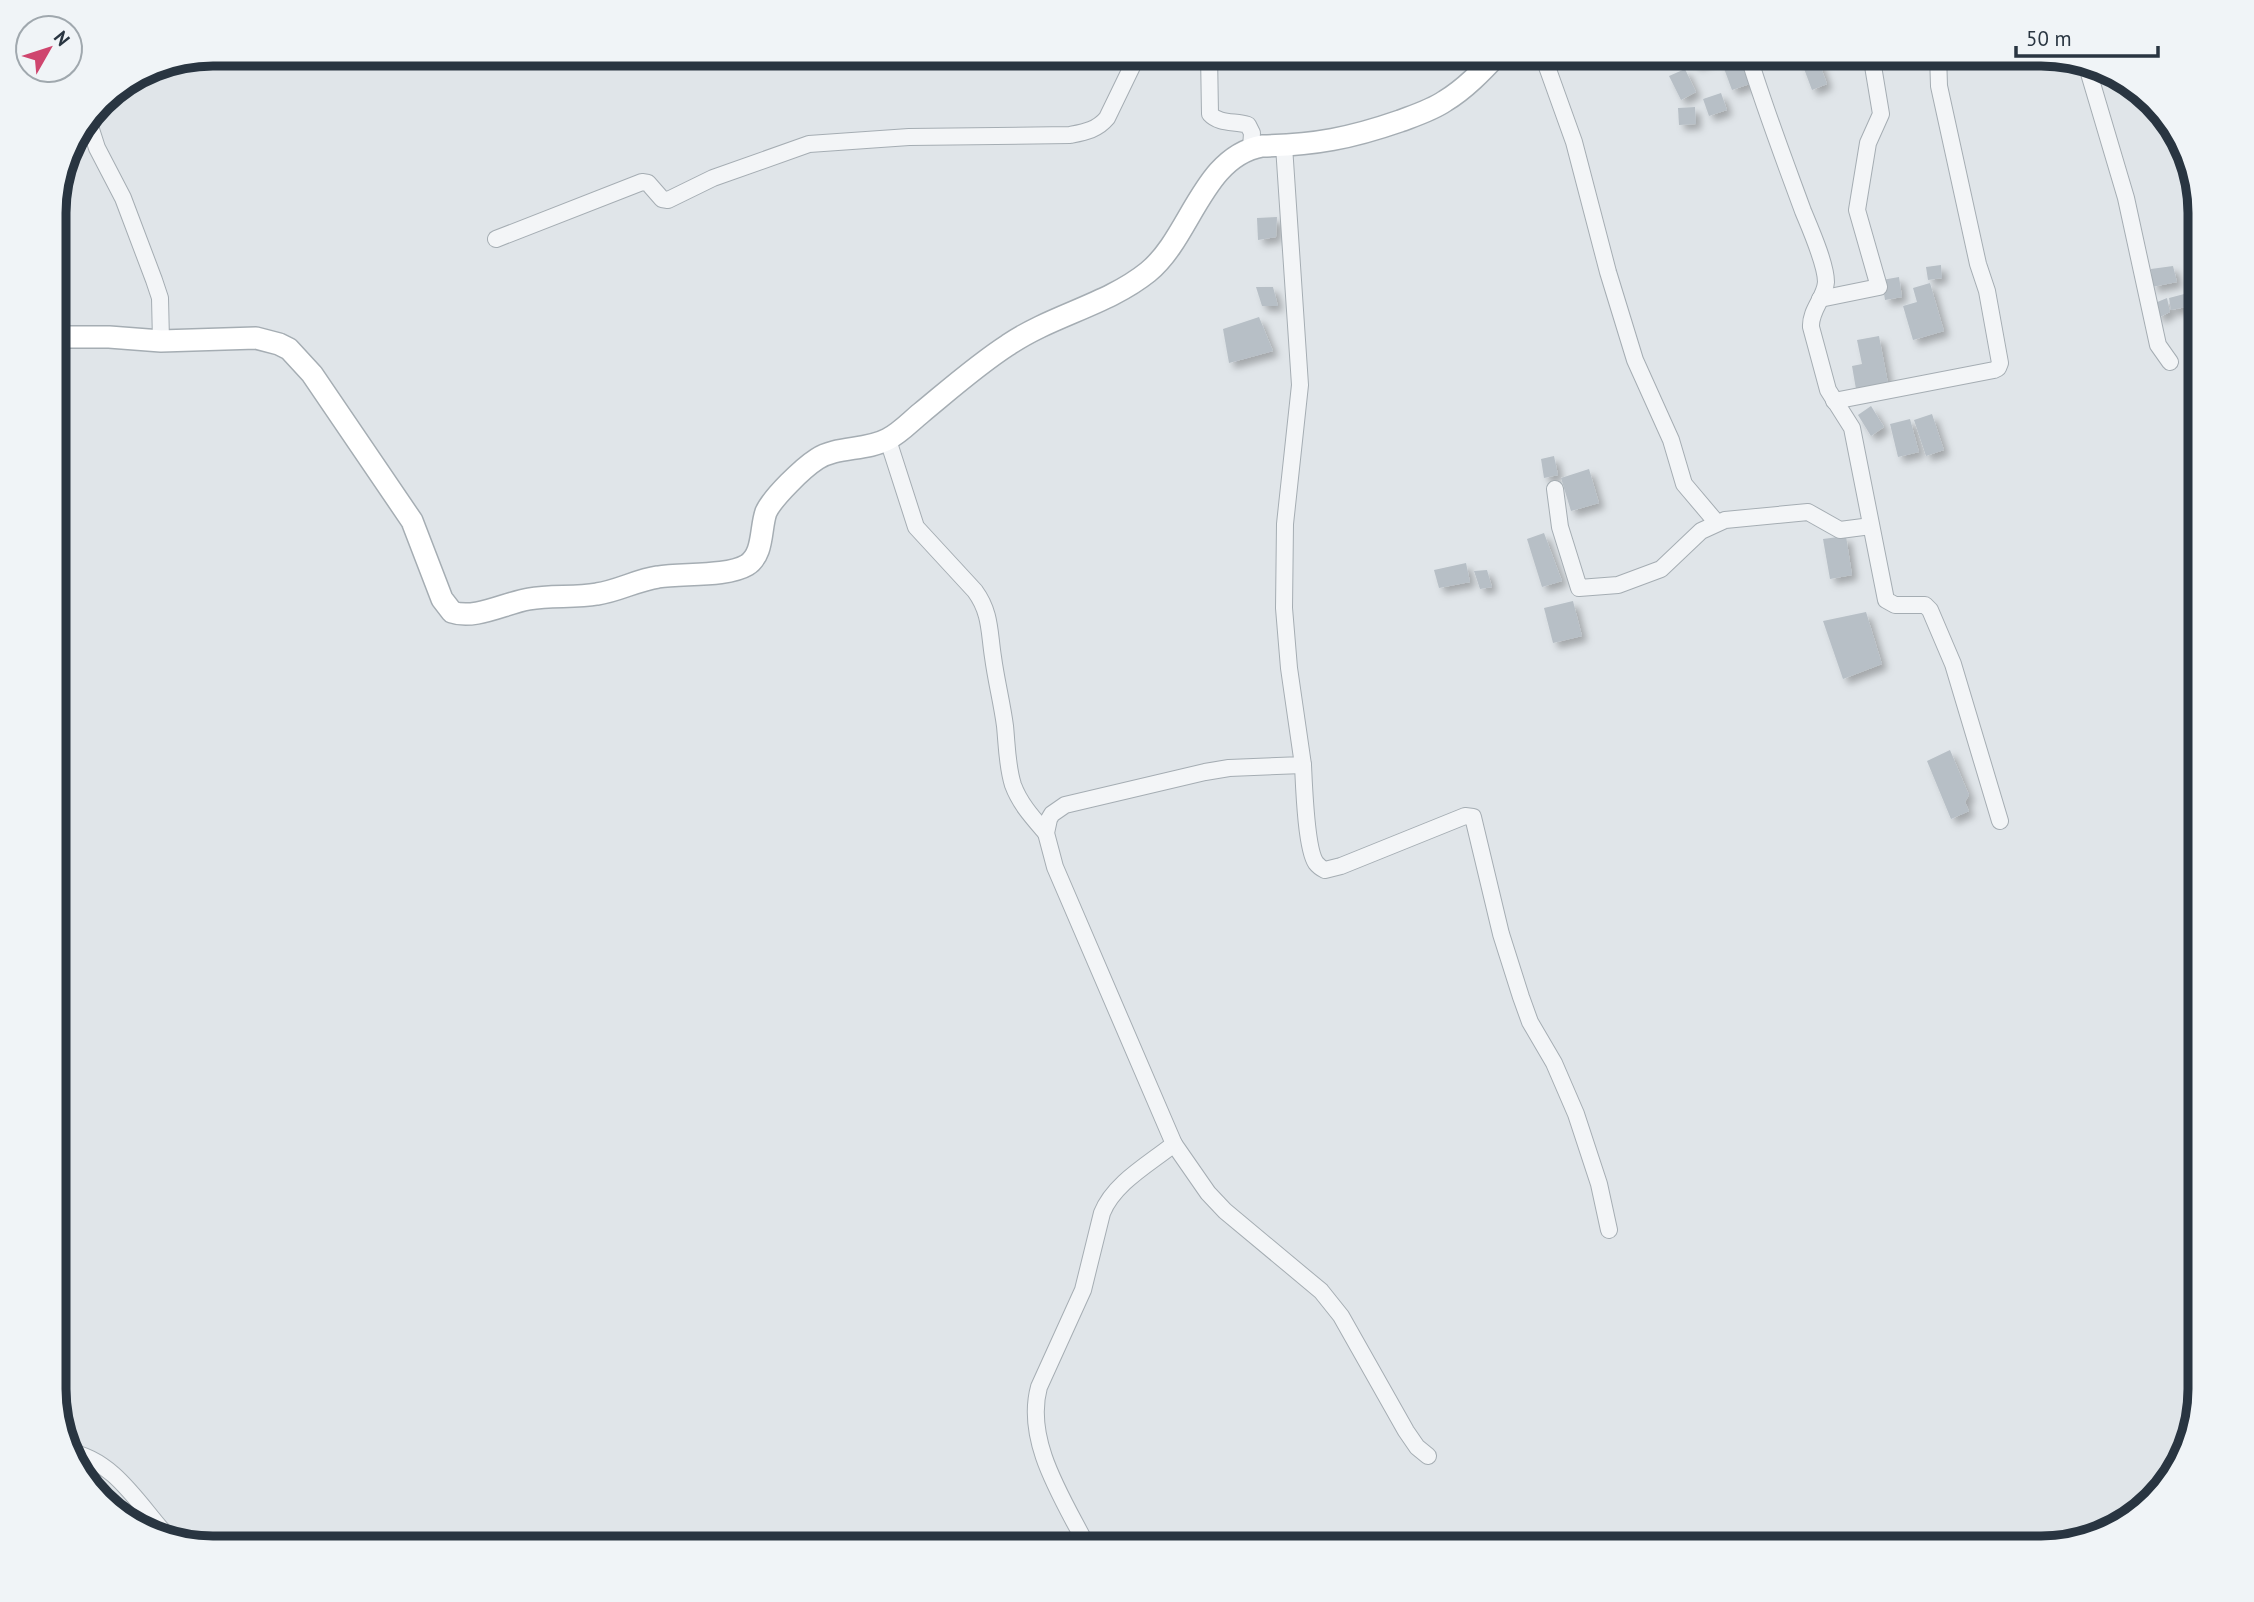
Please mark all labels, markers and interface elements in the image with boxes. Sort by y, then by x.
north arrow [14,14,84,84]
scale bar [2016,14,2158,58]
text: 50 m [2026,25,2072,52]
text: N [49,26,75,51]

